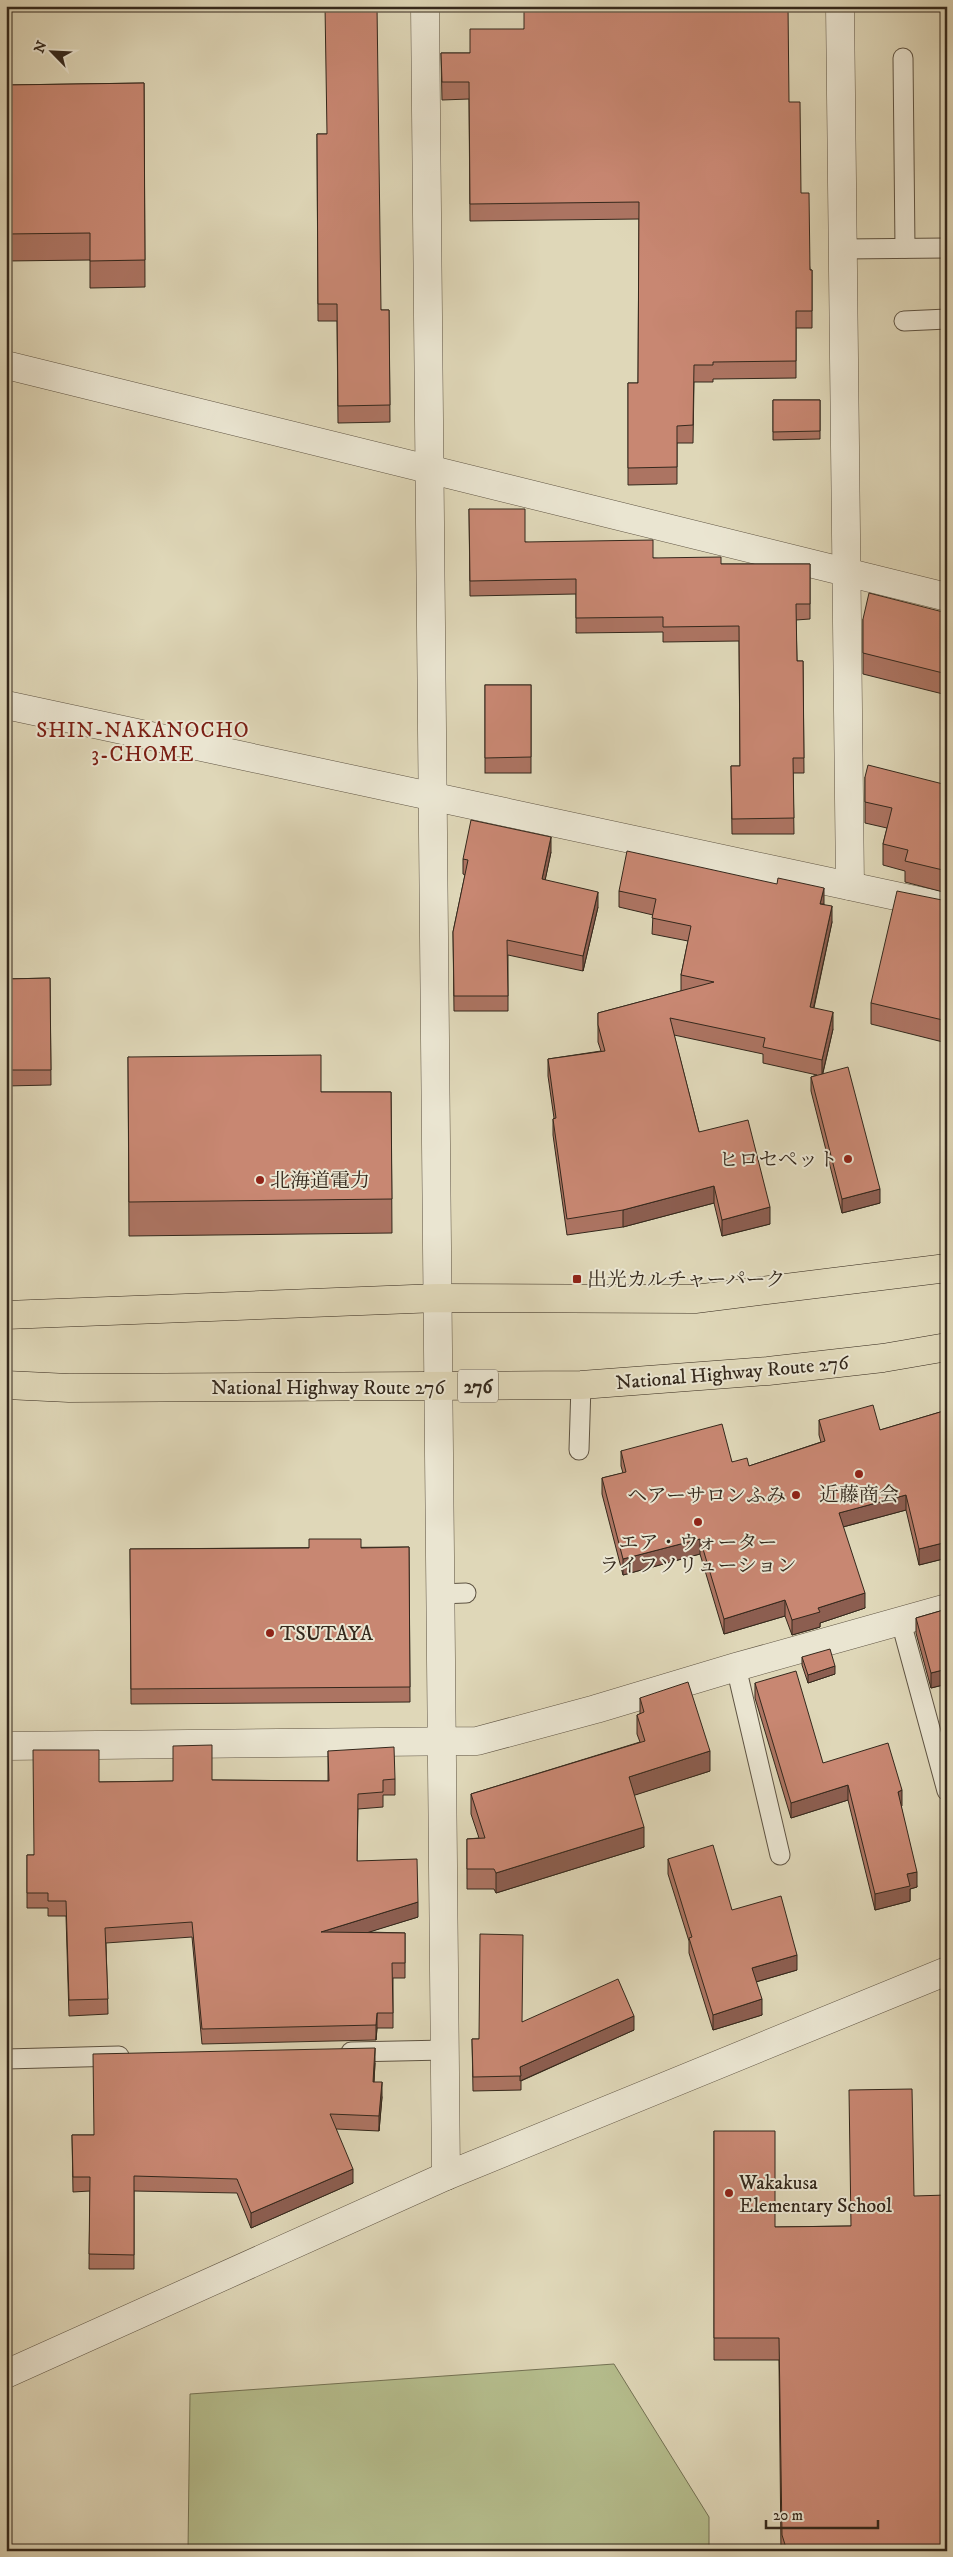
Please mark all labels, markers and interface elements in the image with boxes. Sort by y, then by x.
north arrow [28,28,78,78]
text: N [30,38,52,56]
district label: SHIN-NAKANOCHO 3-CHOME [36,718,250,768]
place label: ヒロセペット [718,1148,838,1173]
marker: ヒロセペット [842,1153,854,1165]
place label: 北海道電力 [270,1169,370,1194]
marker: 北海道電力 [254,1174,266,1186]
place label: 出光カルチャーパーク [587,1268,785,1293]
marker: 出光カルチャーパーク [571,1273,583,1285]
street label: National Highway Route 276 [615,1351,850,1396]
road number: 276 [458,1370,498,1402]
street label: National Highway Route 276 [211,1376,445,1401]
marker: 近藤商会 [853,1468,865,1480]
place label: 近藤商会 [819,1483,899,1508]
place label: ヘアーサロンふみ [627,1484,786,1509]
marker: ヘアーサロンふみ [790,1489,802,1501]
marker: エア・ウォーター ライフソリューション [692,1516,704,1528]
place label: エア・ウォーター ライフソリューション [599,1531,797,1579]
place label: TSUTAYA [280,1622,373,1647]
marker: TSUTAYA [264,1627,276,1639]
place label: Wakakusa Elementary School [738,2171,892,2219]
marker: Wakakusa Elementary School [723,2187,735,2199]
scale bar [766,2497,878,2529]
text: 20 m [773,2506,803,2525]

